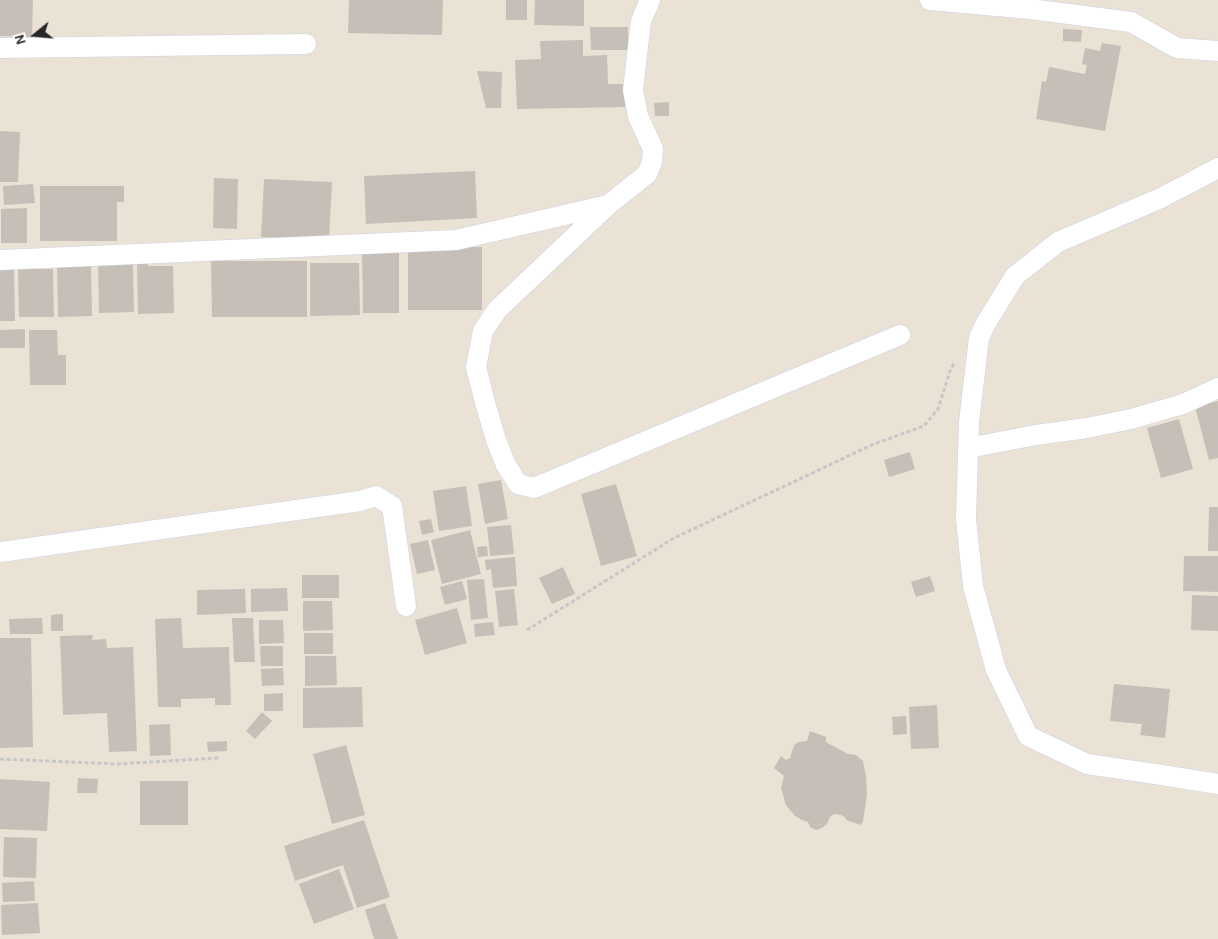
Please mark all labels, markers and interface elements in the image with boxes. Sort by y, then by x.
north arrow [10,10,60,60]
text: N [11,32,30,47]

